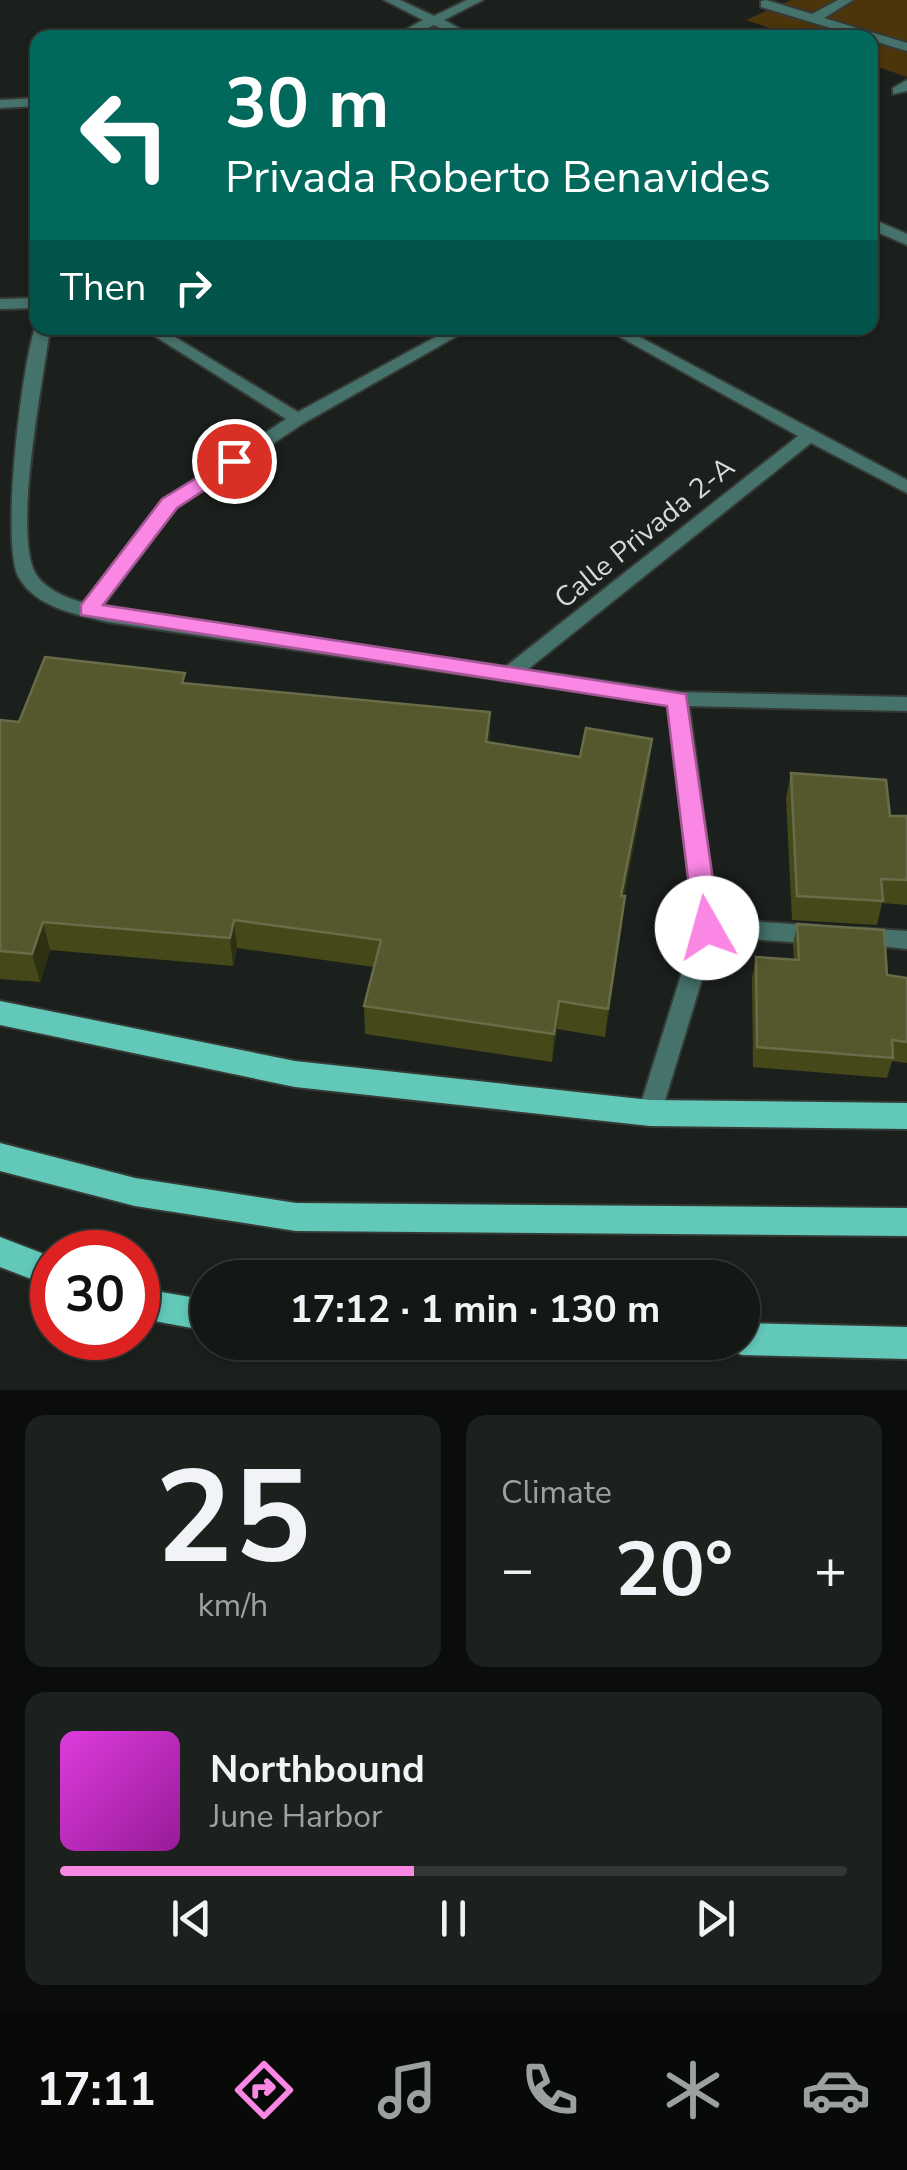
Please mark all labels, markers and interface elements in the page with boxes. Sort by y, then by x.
text: 30 m [225,56,389,152]
icon: left [60,70,190,200]
text: Privada Roberto Benavides [225,147,771,208]
icon: right [166,260,221,315]
text: Then [60,262,146,313]
pin [192,419,277,504]
icon: arrive [207,434,262,489]
street label: Calle Privada 2-A [547,448,743,617]
position arrow [655,876,759,980]
speed limit sign: 30 [30,1230,160,1360]
text: 17:12 · 1 min · 130 m [290,1284,660,1335]
text: 25 [155,1430,311,1607]
text: Climate [501,1471,612,1514]
text: 20° [615,1519,733,1621]
text: − [501,1532,534,1607]
text: + [814,1532,847,1607]
text: km/h [198,1584,268,1627]
text: Northbound [210,1744,425,1795]
text: June Harbor [210,1795,382,1838]
icon: previous [164,1891,219,1946]
icon: pause [426,1891,481,1946]
icon: next [688,1891,743,1946]
icon: directions [229,2055,299,2125]
icon: music [372,2055,442,2125]
icon: phone [515,2055,585,2125]
icon: climate [658,2055,728,2125]
icon: car [801,2055,871,2125]
text: 17:11 [36,2060,156,2121]

